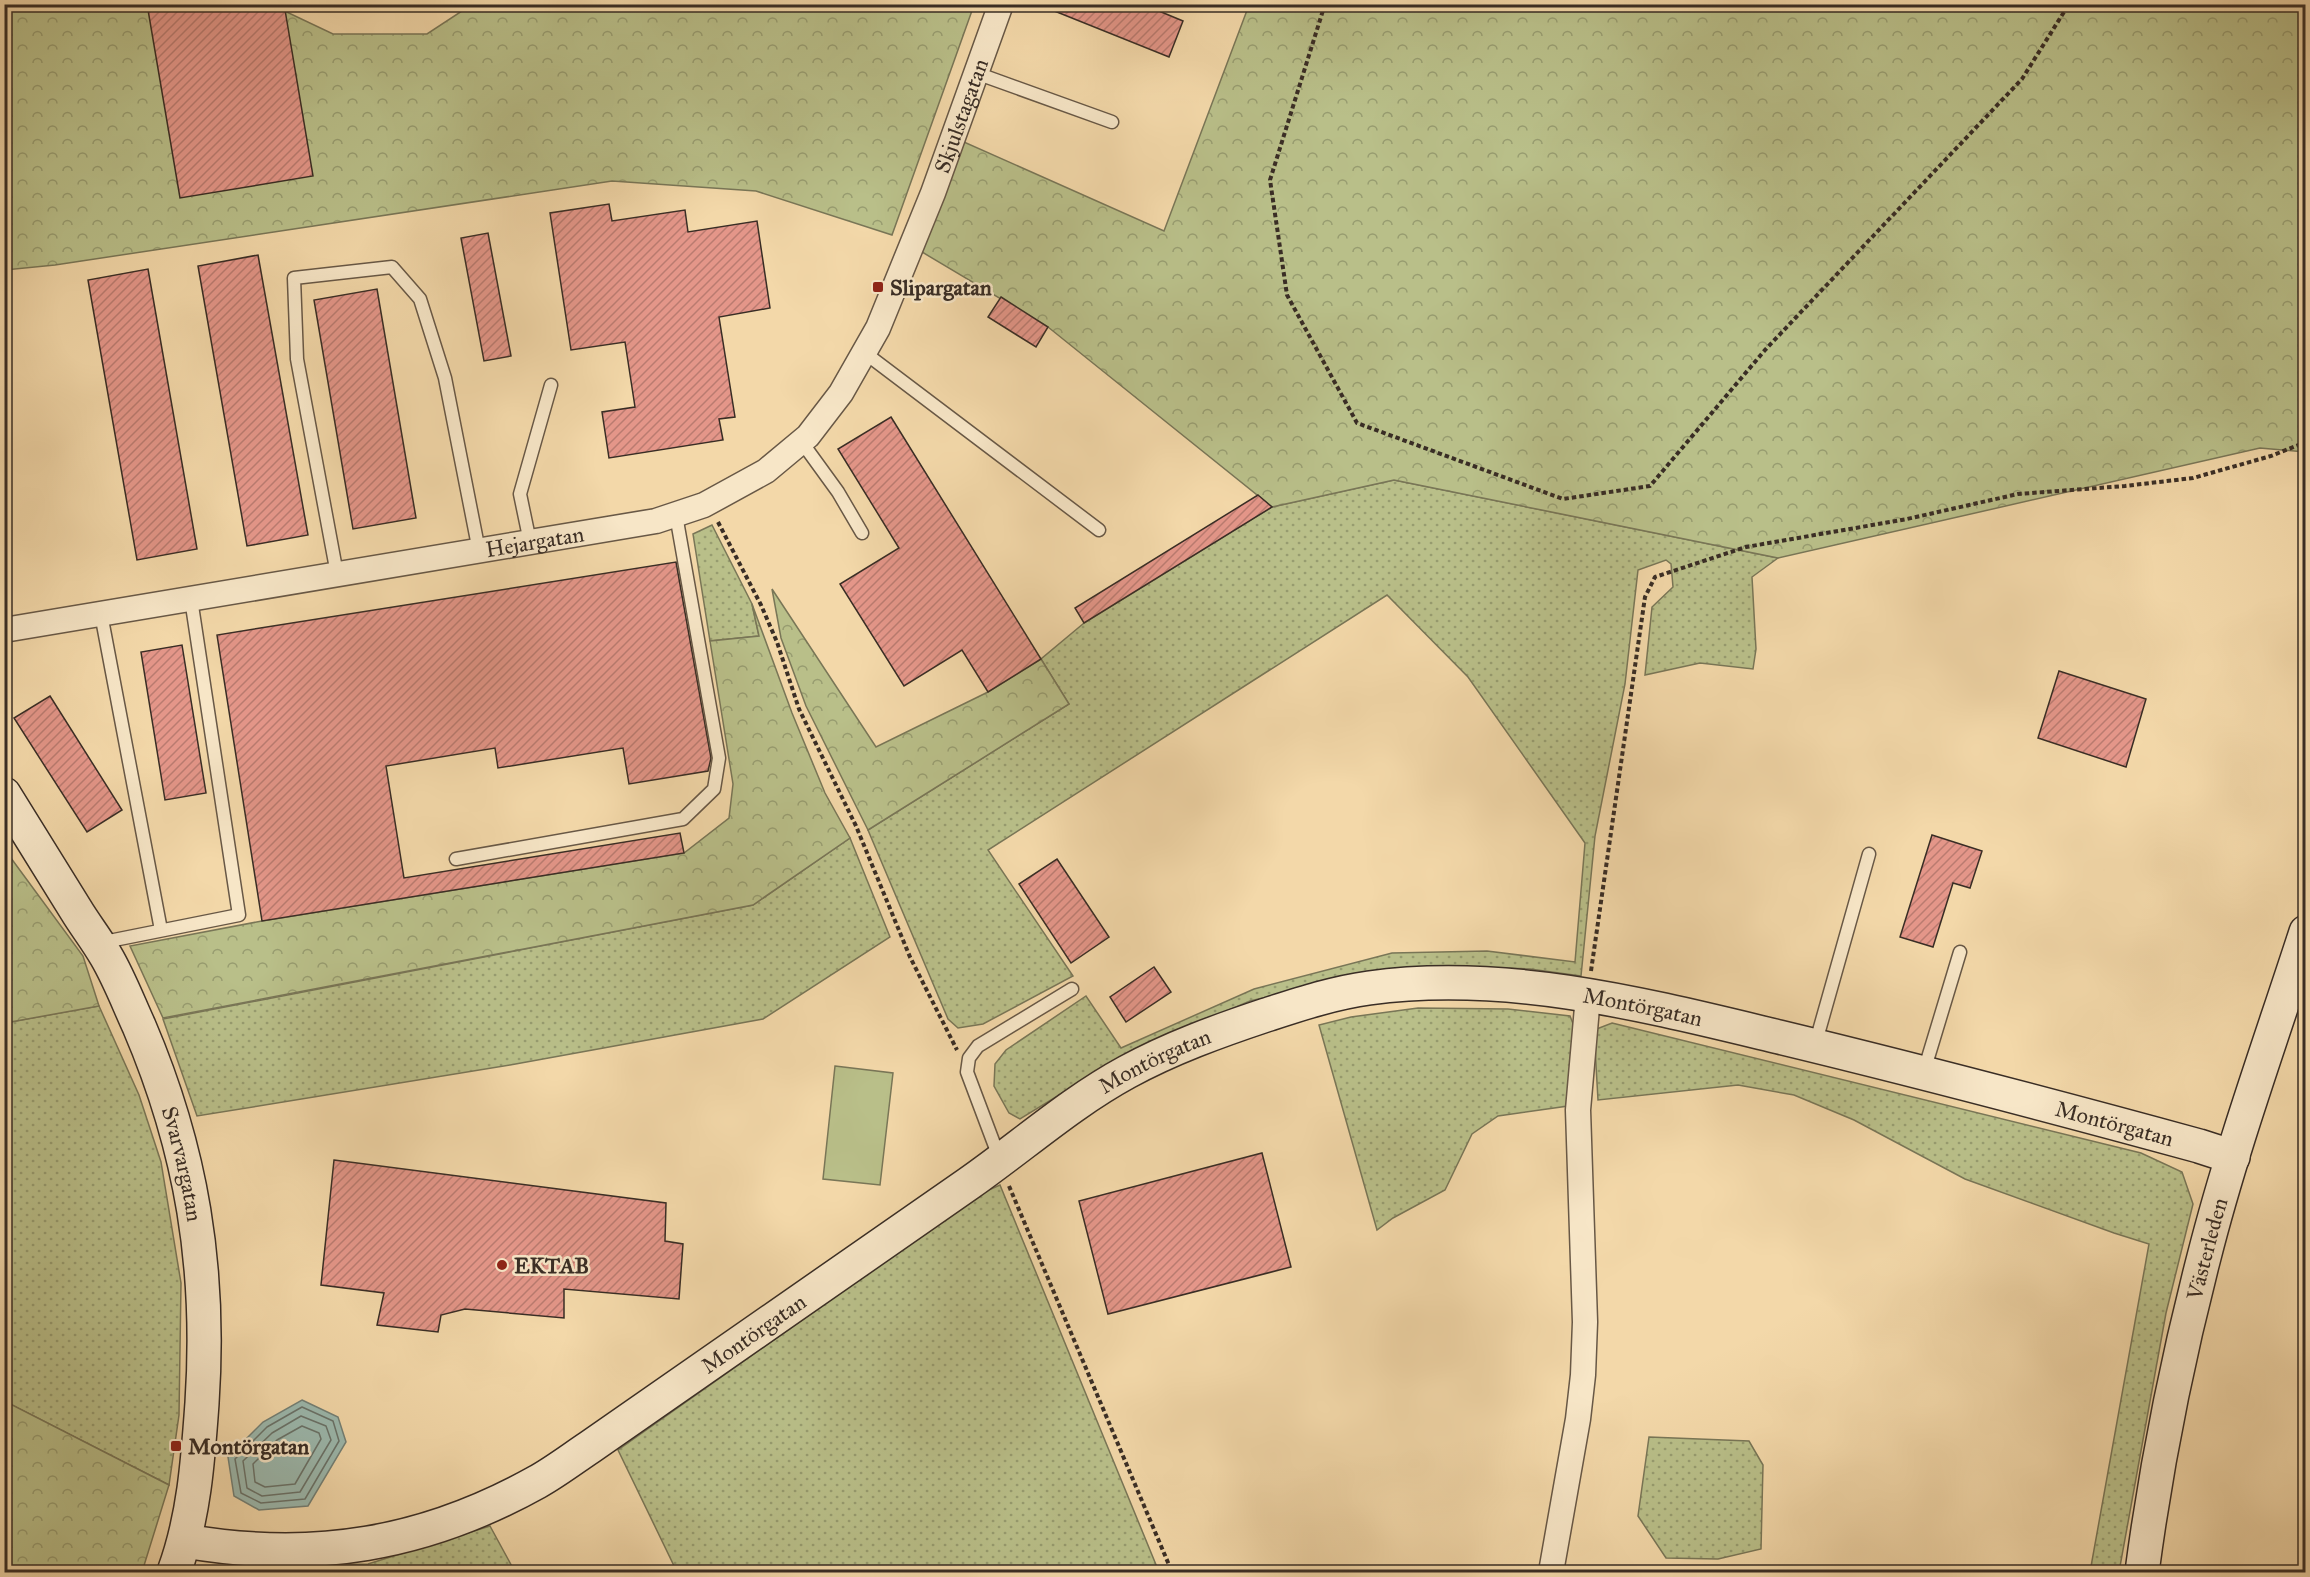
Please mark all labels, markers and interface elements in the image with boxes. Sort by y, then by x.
street label: Skjulstagatan [928,55,994,177]
place label: Slipargatan [890,274,992,301]
marker: Slipargatan [871,280,885,294]
street label: Hejargatan [483,520,586,563]
street label: Montörgatan [1581,982,1705,1032]
street label: Montörgatan [1094,1023,1215,1100]
street label: Montörgatan [2052,1095,2177,1152]
street label: Svarvargatan [156,1103,208,1224]
street label: Västerleden [2181,1194,2234,1304]
place label: EKTAB [514,1252,589,1279]
marker: EKTAB [495,1258,509,1272]
street label: Montörgatan [696,1288,811,1379]
place label: Montörgatan [188,1433,309,1460]
marker: Montörgatan [169,1439,183,1453]

